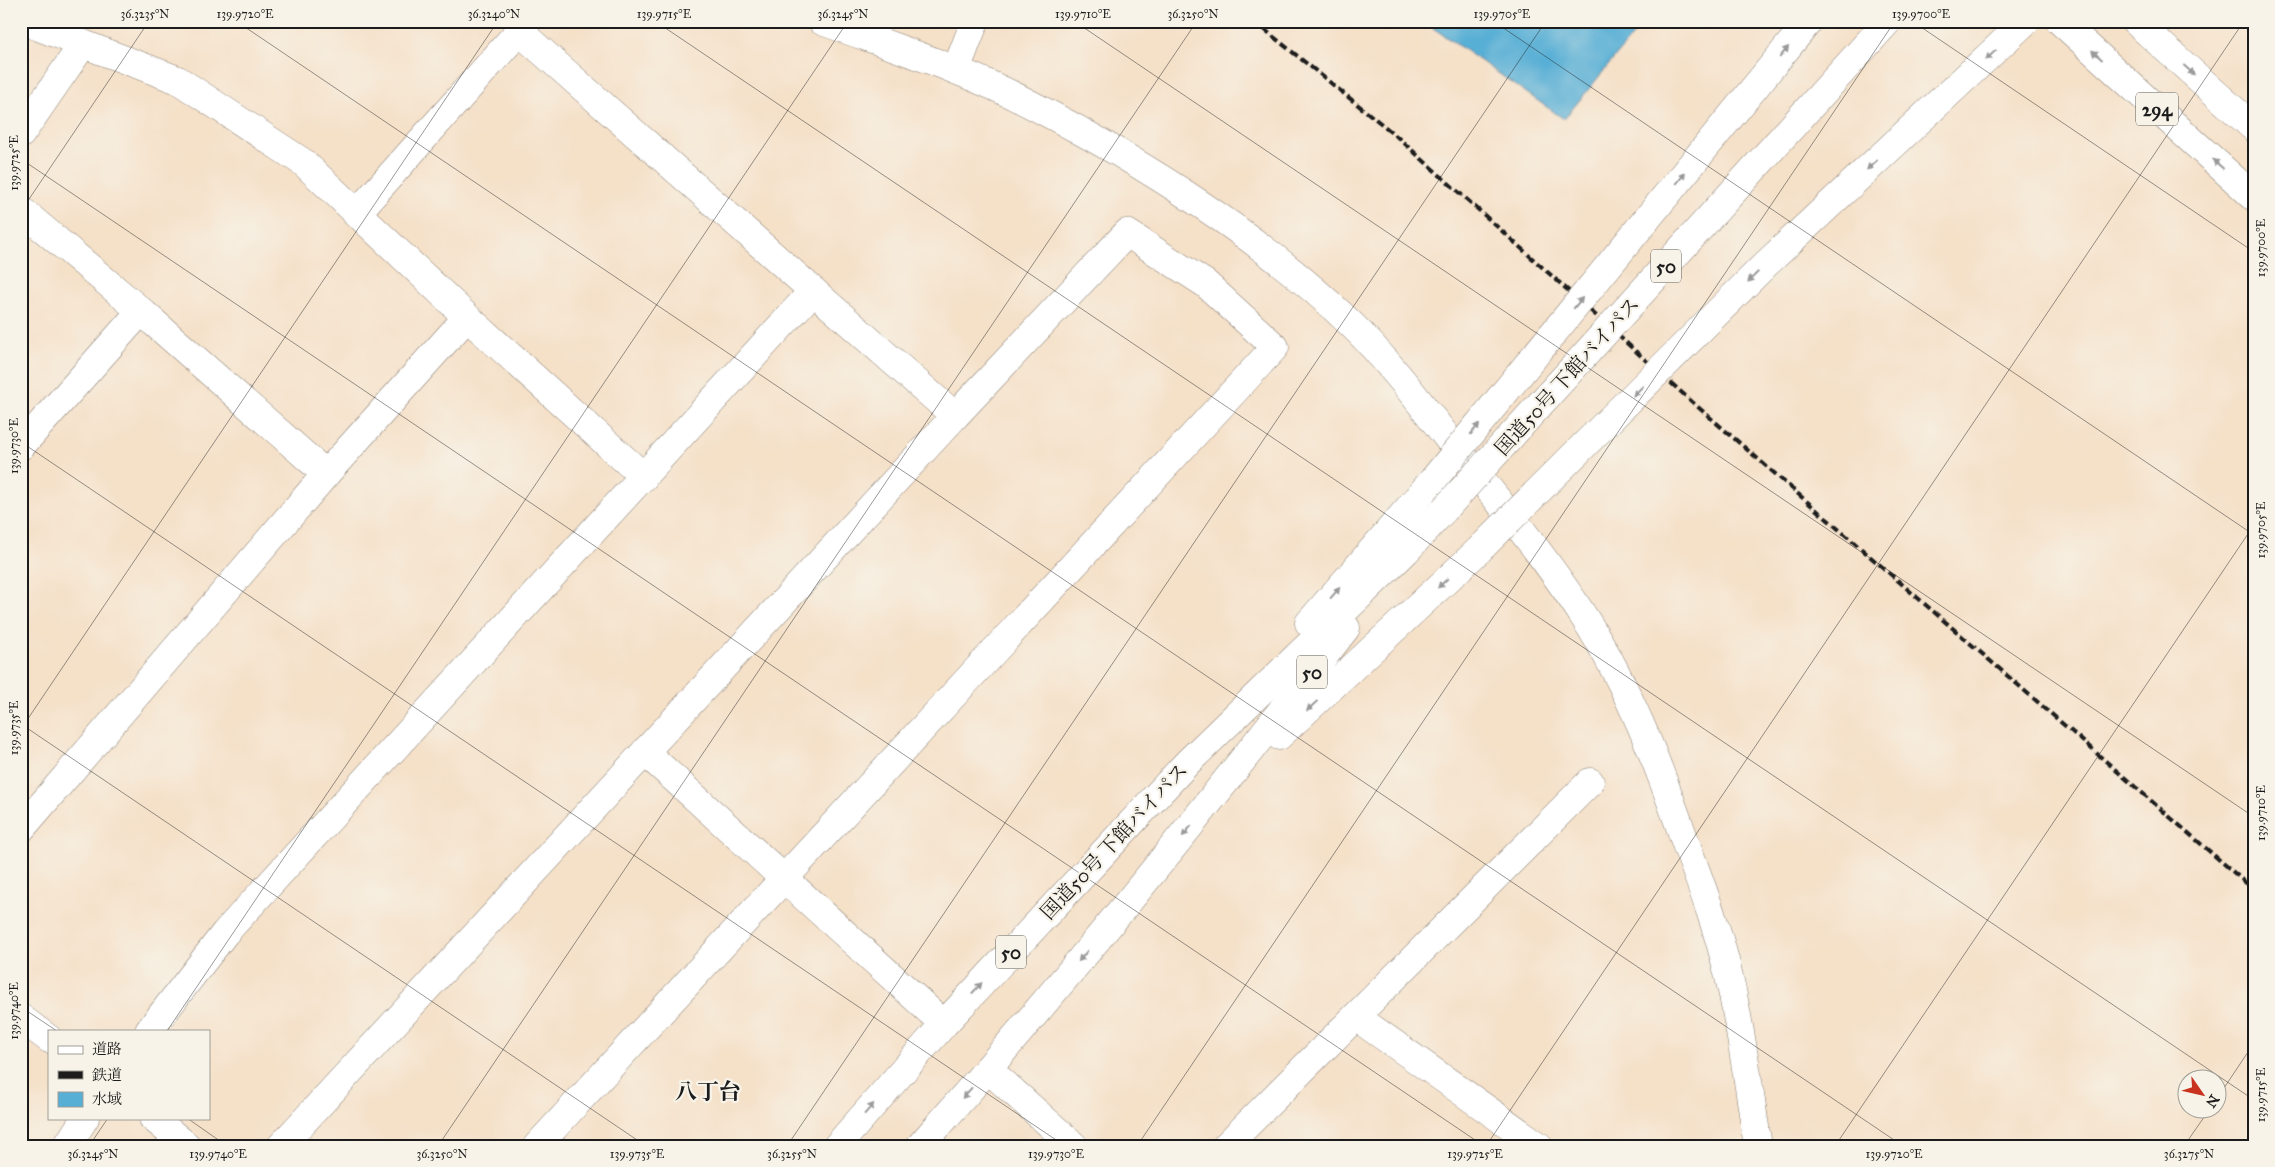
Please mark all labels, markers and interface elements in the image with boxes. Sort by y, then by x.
text: 36.3235°N [120,7,170,21]
text: 139.9720°E [216,7,274,21]
text: 36.3240°N [468,7,520,21]
text: 139.9715°E [637,7,692,21]
text: 36.3245°N [818,7,868,21]
text: 139.9710°E [1055,7,1111,21]
text: 36.3250°N [1167,7,1219,21]
text: 139.9705°E [1474,7,1531,21]
text: 139.9700°E [1892,7,1951,21]
one-way arrow [1778,46,1789,59]
one-way arrow [1984,49,1997,60]
one-way arrow [2092,49,2104,61]
one-way arrow [2182,64,2194,76]
road number: 294 [2136,92,2178,126]
text: 139.9725°E [7,135,21,191]
one-way arrow [2212,158,2224,170]
one-way arrow [1866,159,1878,171]
one-way arrow [1675,172,1686,185]
text: 139.9700°E [2254,218,2268,277]
road number: 50 [1651,250,1681,282]
one-way arrow [1748,270,1760,282]
street label: 国道50号 下館バイパス [1490,292,1644,460]
one-way arrow [1572,297,1583,310]
one-way arrow [1632,385,1644,397]
text: 139.9730°E [7,418,21,474]
one-way arrow [1469,423,1480,436]
text: 139.9705°E [2254,501,2268,558]
one-way arrow [1438,577,1450,589]
one-way arrow [1329,586,1340,599]
road number: 50 [1297,656,1327,689]
text: 139.9735°E [7,700,21,755]
one-way arrow [1306,700,1318,712]
street label: 国道50号 下館バイパス [1035,758,1193,924]
text: 139.9710°E [2254,785,2268,841]
one-way arrow [1181,824,1192,837]
road number: 50 [996,936,1026,969]
one-way arrow [1077,949,1088,962]
text: 139.9740°E [7,982,21,1040]
one-way arrow [971,982,983,994]
legend [48,1030,210,1120]
text: 道路 [92,1040,122,1058]
text: 鉄道 [92,1066,122,1084]
text: 139.9715°E [2254,1067,2268,1122]
north arrow [2178,1070,2228,1120]
district label: 八丁台 [675,1078,741,1105]
one-way arrow [961,1087,972,1100]
text: 水域 [92,1090,122,1108]
text: N [2202,1091,2223,1111]
one-way arrow [863,1103,874,1115]
text: 36.3245°N [68,1147,118,1161]
text: 139.9740°E [189,1147,247,1161]
text: 36.3250°N [416,1147,468,1161]
text: 139.9735°E [610,1147,665,1161]
text: 36.3255°N [767,1147,817,1161]
text: 139.9730°E [1028,1147,1084,1161]
text: 139.9725°E [1447,1147,1503,1161]
text: 139.9720°E [1865,1147,1923,1161]
text: 36.3275°N [2164,1147,2214,1161]

